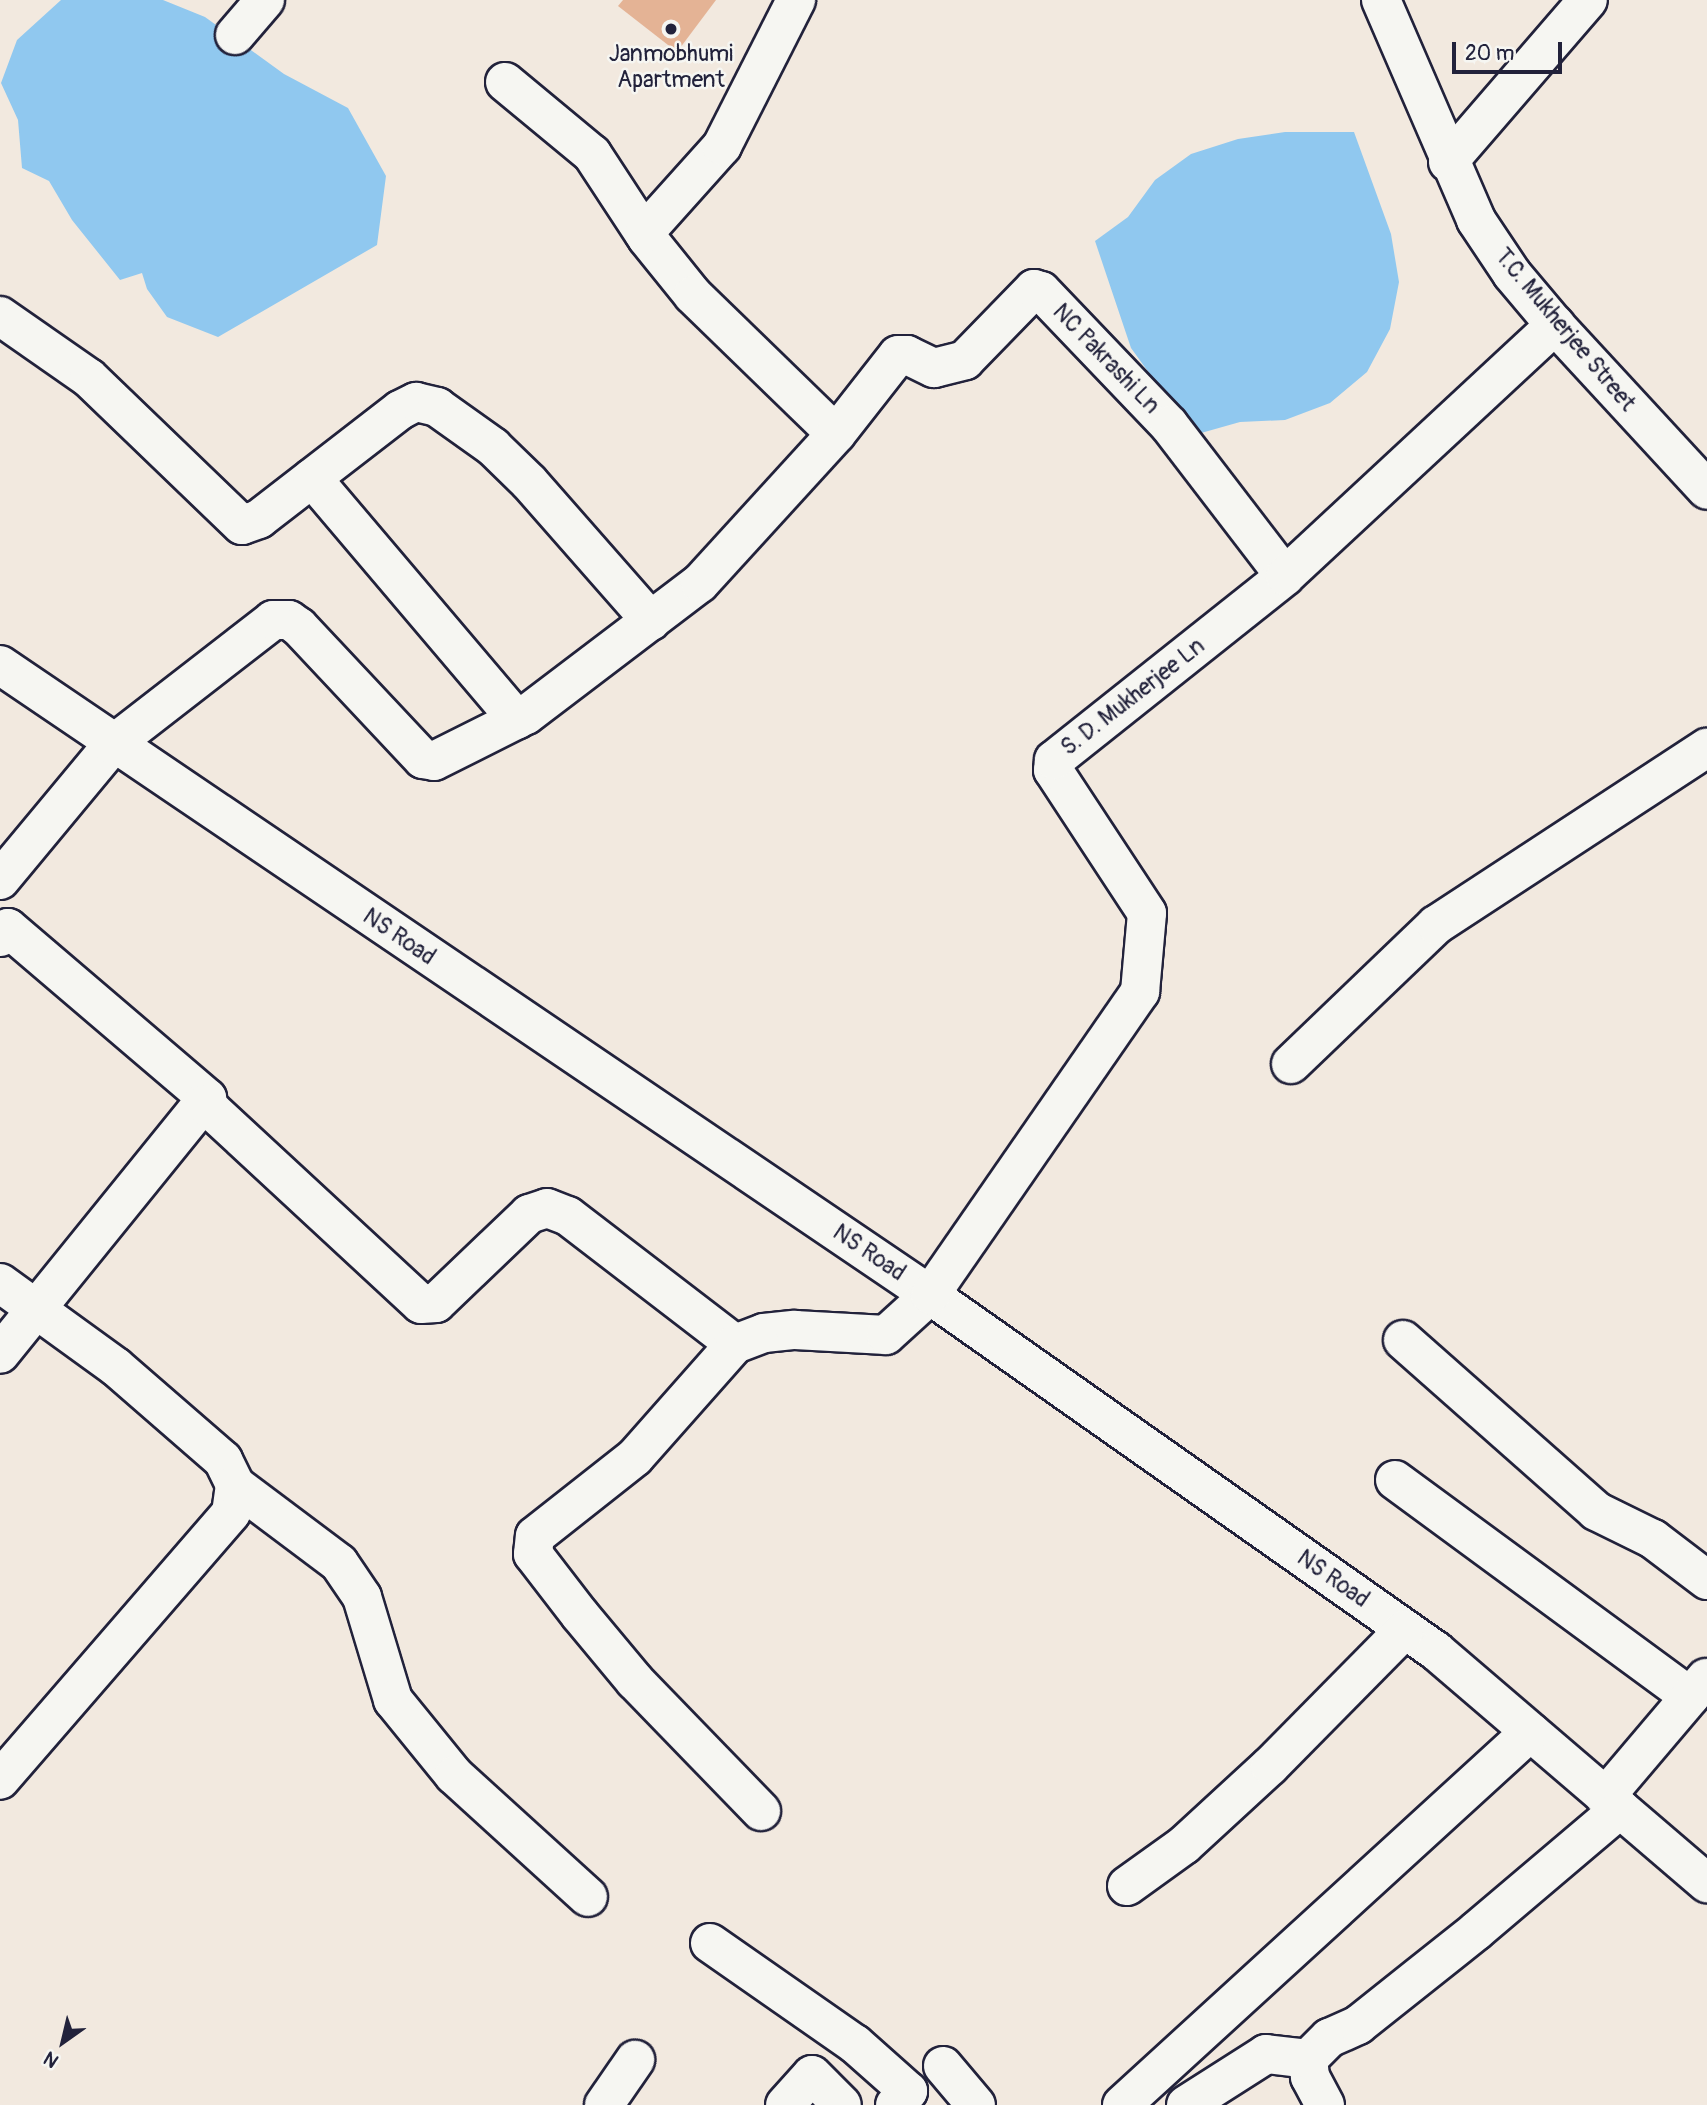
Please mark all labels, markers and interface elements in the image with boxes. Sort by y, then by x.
marker: Janmobhumi Apartment [663,21,679,37]
scale bar [1455,28,1565,72]
place label: Janmobhumi Apartment [609,40,733,94]
text: 20 m [1465,40,1514,67]
street label: T.C. Mukherjee Street [1489,243,1641,417]
street label: NC Pakrashi Ln [1047,298,1165,420]
street label: S. D. Mukherjee Ln [1056,632,1210,762]
street label: NS Road [357,903,441,971]
street label: NS Road [827,1219,911,1287]
street label: NS Road [1292,1544,1374,1614]
north arrow [28,2007,98,2077]
text: N [39,2046,63,2073]

